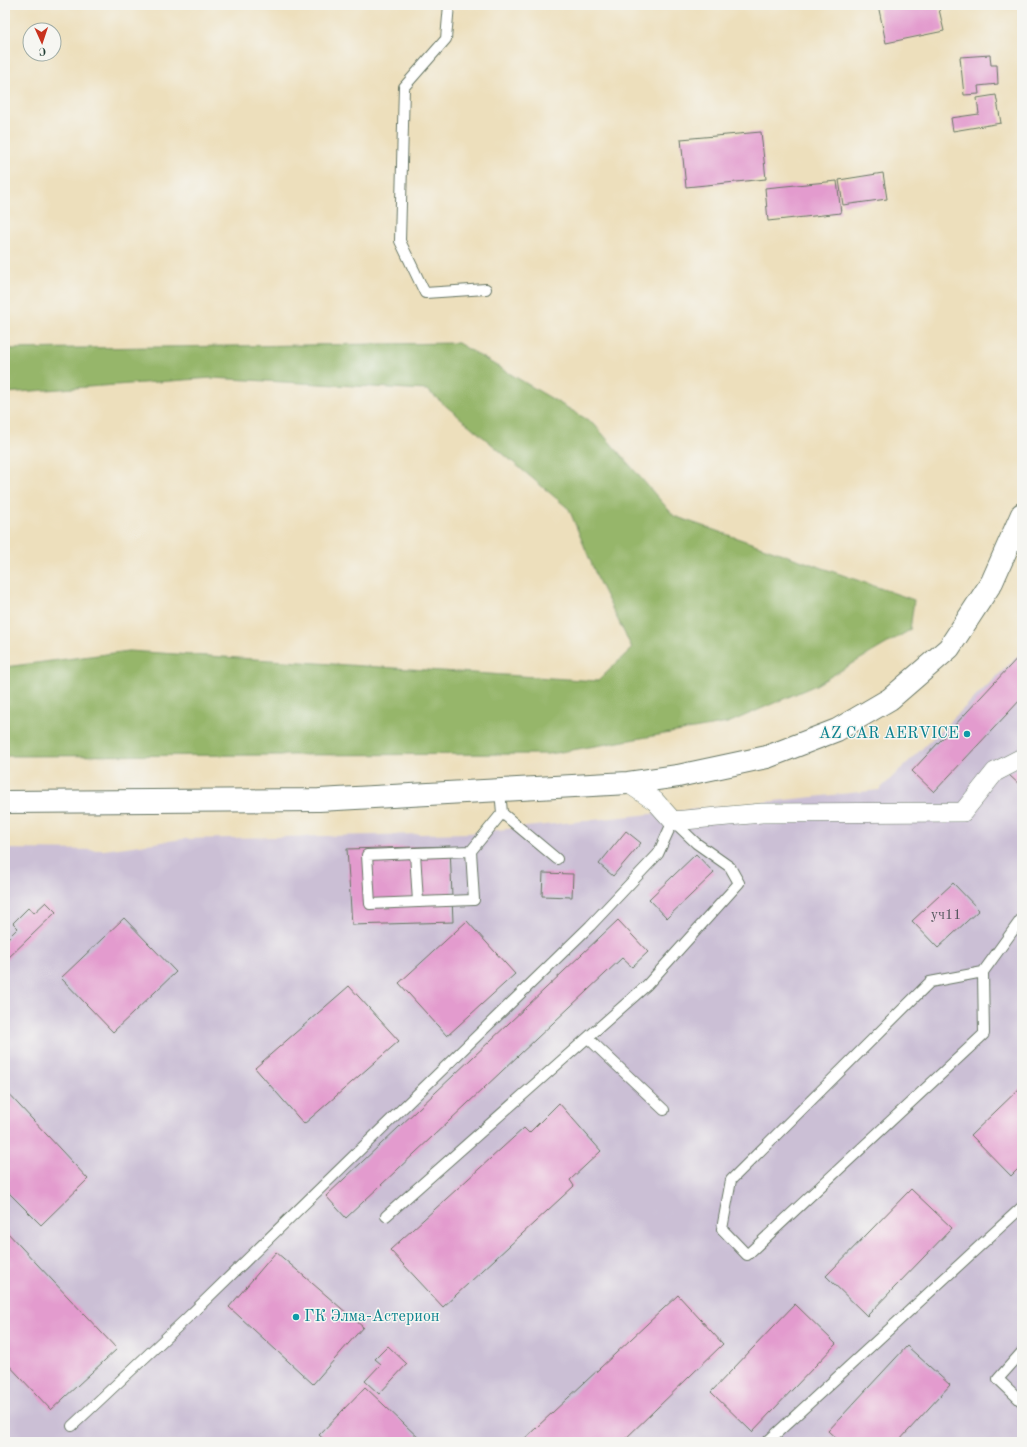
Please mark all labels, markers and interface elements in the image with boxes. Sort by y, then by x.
north arrow [22,22,62,62]
text: С [39,45,46,56]
place label: AZ CAR AERVICE [819,726,959,742]
marker: AZ CAR AERVICE [962,729,972,739]
house number: уч11 [931,908,961,922]
place label: ГК Элма-Астерион [304,1309,440,1325]
marker: ГК Элма-Астерион [291,1312,301,1322]

